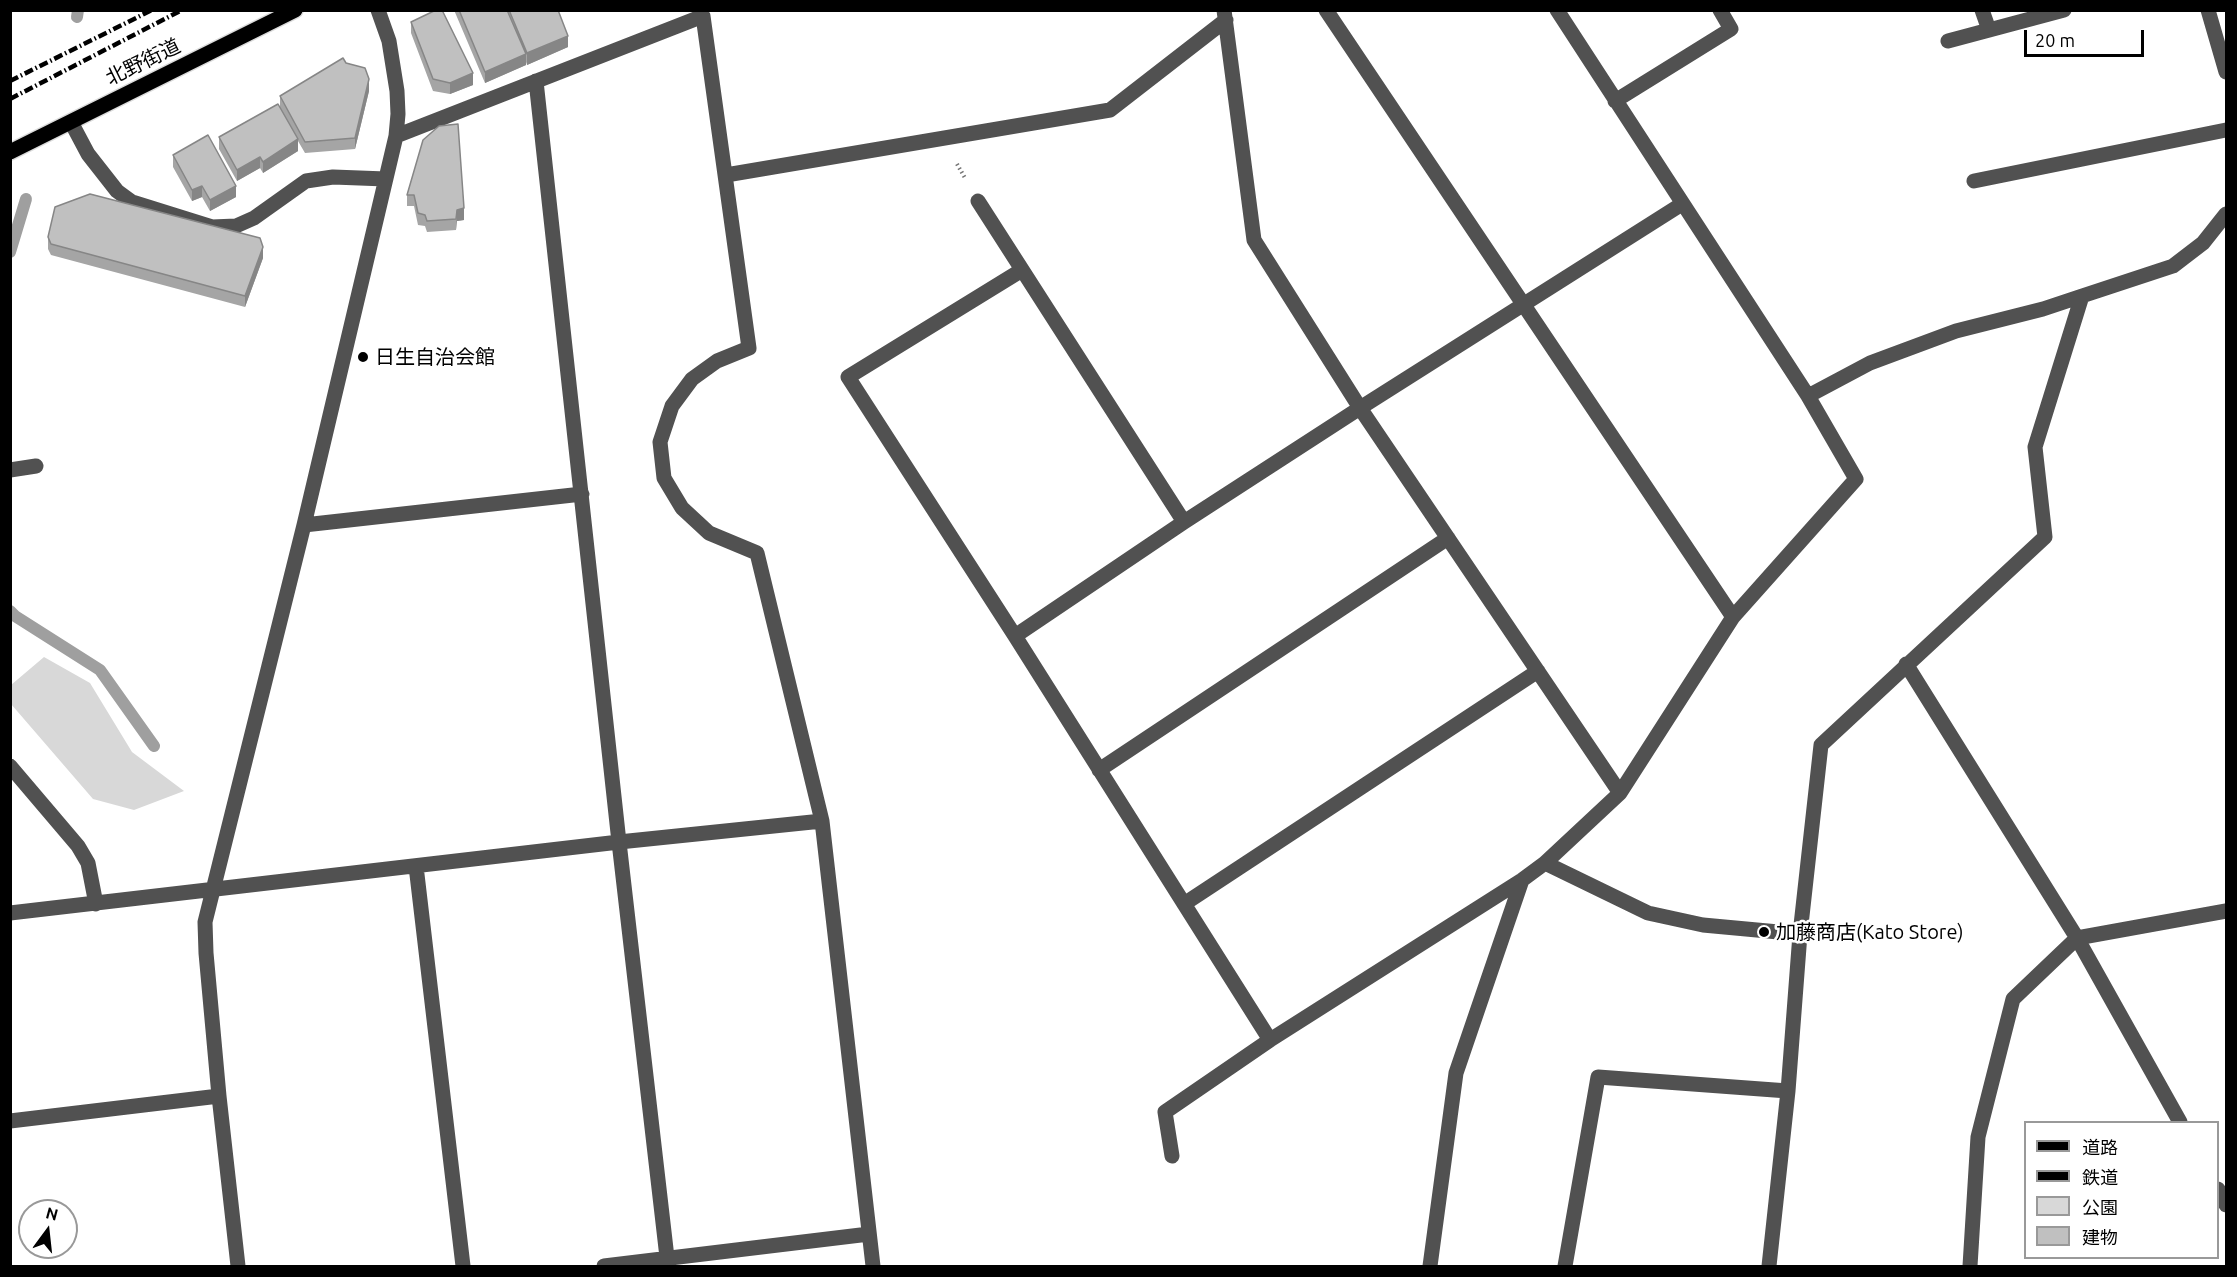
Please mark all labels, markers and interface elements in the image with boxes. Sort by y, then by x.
scale bar [2027,18,2147,56]
text: 20 m [2035,30,2075,50]
street label: 北野街道 [102,34,184,90]
place label: 日生自治会館 [375,345,495,369]
marker: 日生自治会館 [356,350,370,364]
place label: 加藤商店(Kato Store) [1776,920,1963,944]
marker: 加藤商店(Kato Store) [1757,925,1771,939]
legend [2024,1121,2219,1259]
text: 道路 [2082,1137,2118,1157]
text: 鉄道 [2082,1167,2118,1187]
text: 公園 [2082,1197,2118,1217]
north arrow [18,1199,78,1259]
text: N [44,1203,60,1224]
text: 建物 [2082,1227,2118,1247]

